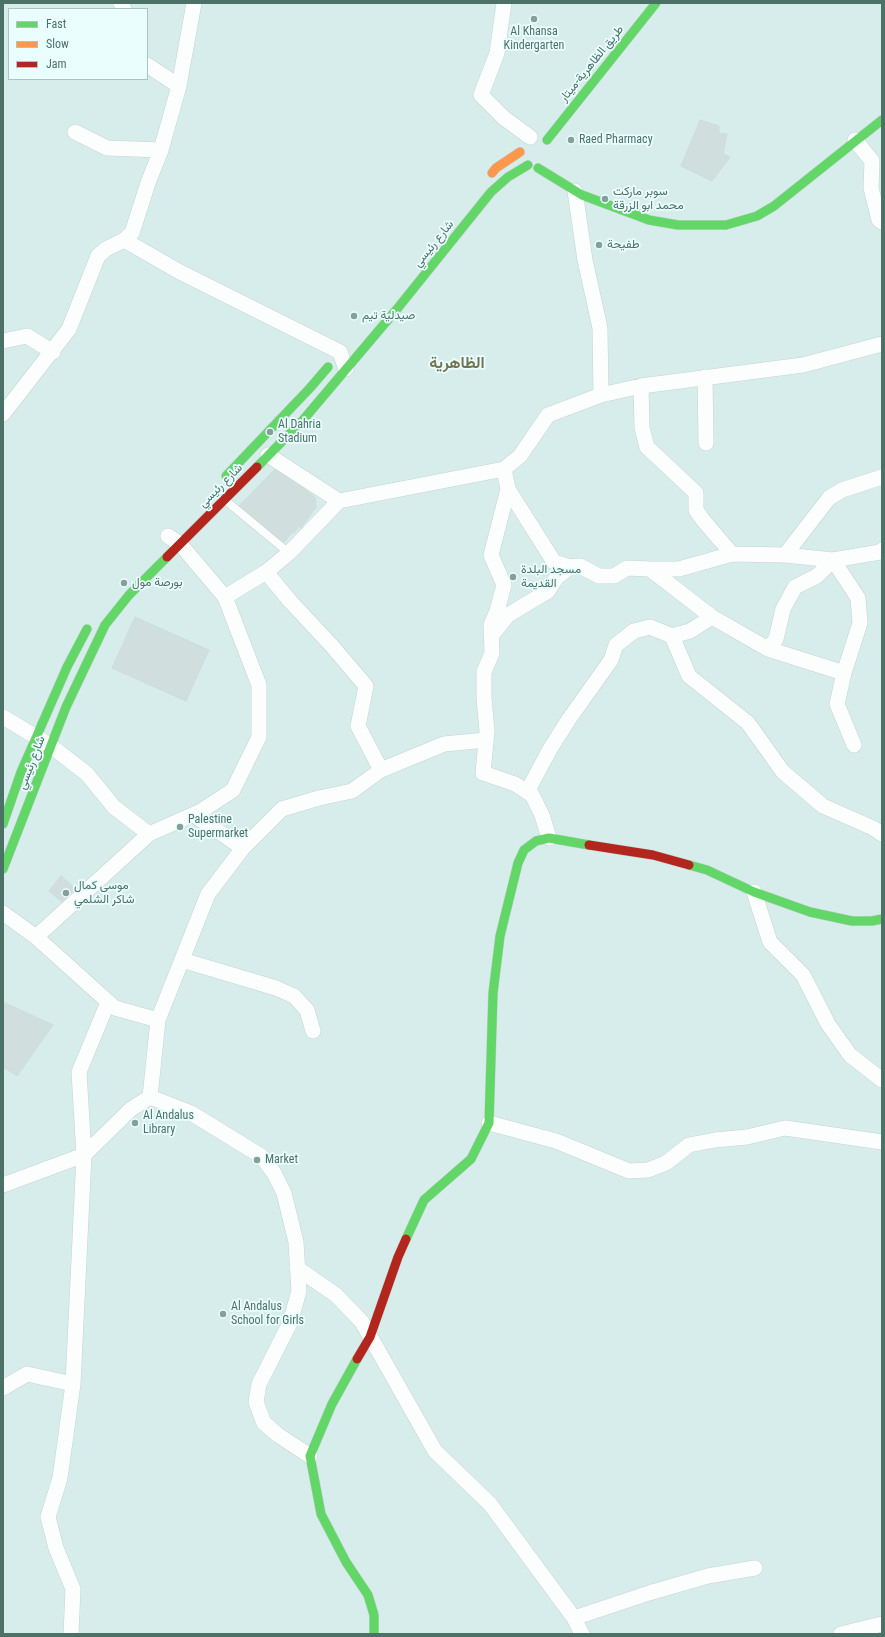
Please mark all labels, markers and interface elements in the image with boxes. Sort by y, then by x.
legend [8,8,148,80]
marker: Al Khansa Kindergarten [529,14,539,24]
text: Fast [46,17,66,31]
street label: طريق الظاهرية-ميتار [557,23,627,105]
place label: Al Khansa Kindergarten [504,25,564,53]
text: Slow [46,37,69,51]
text: Jam [46,57,67,71]
place label: Raed Pharmacy [579,133,653,147]
marker: Raed Pharmacy [566,135,576,145]
place label: سوبر ماركت محمد ابو الزرقة [613,185,684,213]
marker: سوبر ماركت محمد ابو الزرقة [600,194,610,204]
street label: شارع رئيسي [411,218,457,270]
place label: طفيحة [607,238,640,252]
marker: طفيحة [594,240,604,250]
place label: صيدلية تيم [362,309,415,323]
marker: صيدلية تيم [349,311,359,321]
district label: الظاهرية [429,354,485,374]
place label: Al Dahria Stadium [278,418,321,446]
marker: Al Dahria Stadium [265,427,275,437]
street label: شارع رئيسي [196,461,246,511]
place label: مسجد البلدة القديمة [521,563,581,591]
marker: مسجد البلدة القديمة [508,572,518,582]
place label: بورصة مول [132,576,182,590]
marker: بورصة مول [119,578,129,588]
street label: شارع رئيسي [15,734,49,792]
place label: Palestine Supermarket [188,813,248,841]
marker: Palestine Supermarket [175,822,185,832]
place label: موسى كمال شاكر الشلمي [74,879,134,907]
marker: موسى كمال شاكر الشلمي [61,888,71,898]
place label: Al Andalus Library [143,1109,194,1137]
marker: Al Andalus Library [130,1118,140,1128]
place label: Market [265,1153,298,1167]
marker: Market [252,1155,262,1165]
place label: Al Andalus School for Girls [231,1300,304,1328]
marker: Al Andalus School for Girls [218,1309,228,1319]

